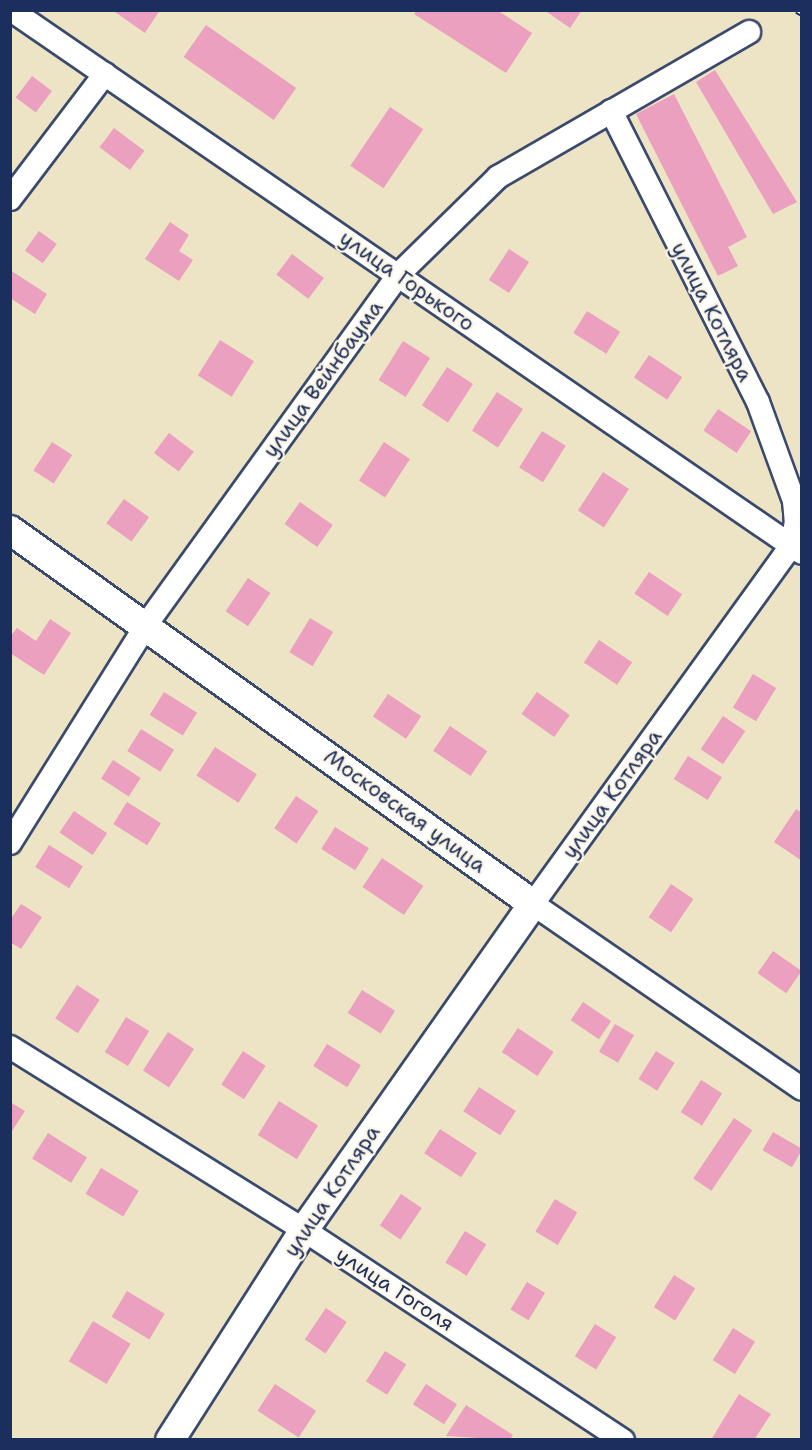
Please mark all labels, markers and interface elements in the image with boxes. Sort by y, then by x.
street label: улица Горького [335,225,479,337]
street label: улица Котляра [666,238,758,386]
street label: улица Вейнбаума [258,296,388,462]
street label: улица Котляра [557,725,667,863]
street label: Московская улица [319,744,491,878]
street label: улица Котляра [279,1120,385,1262]
street label: улица Гоголя [331,1242,459,1336]

